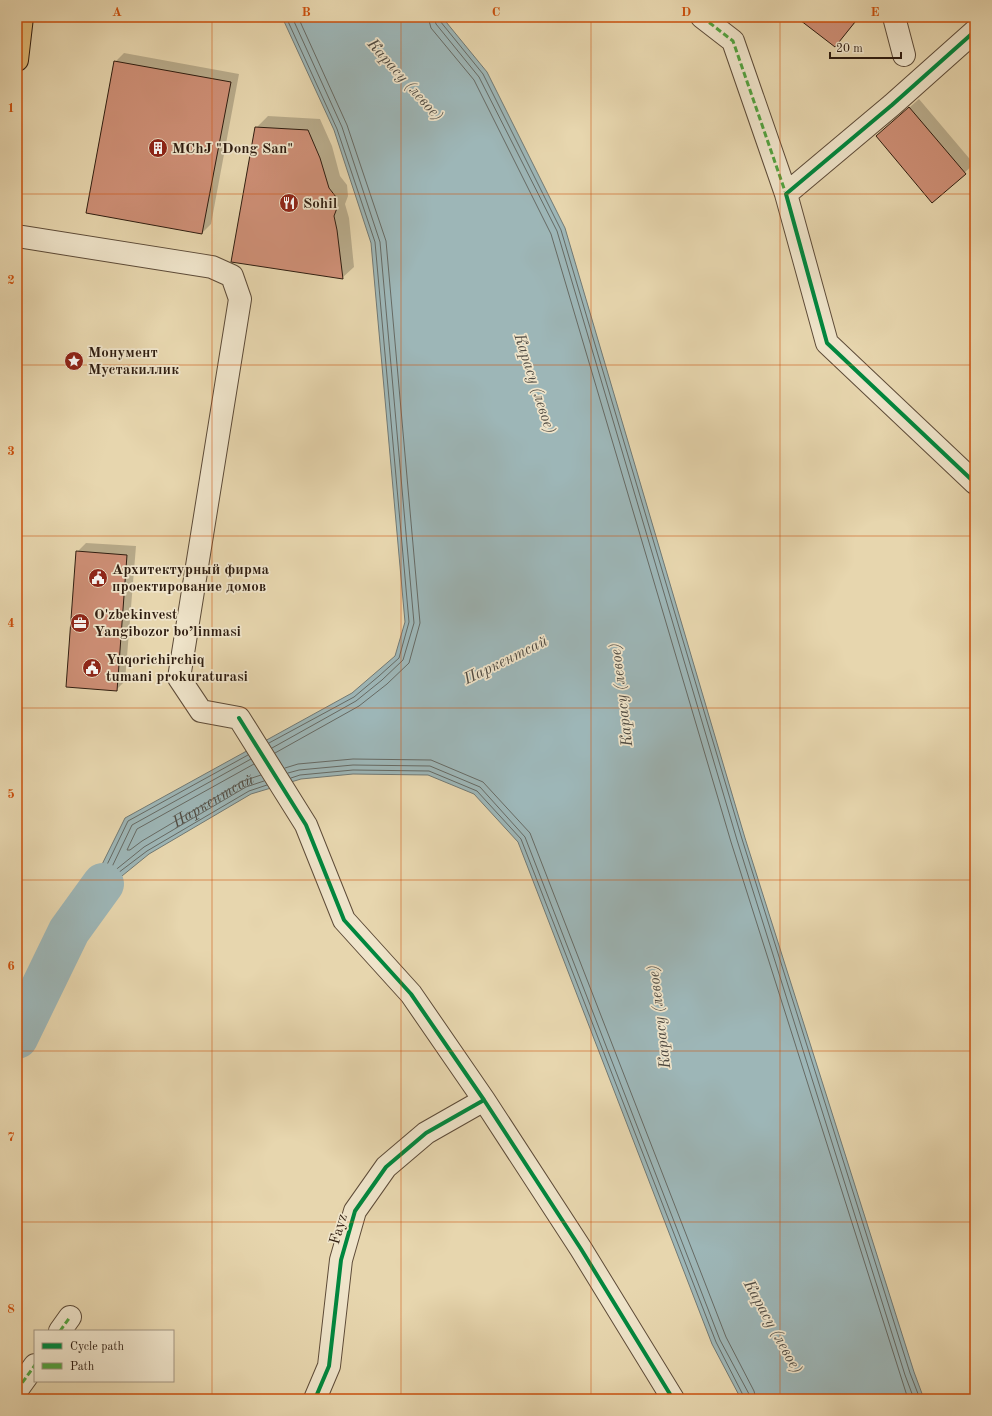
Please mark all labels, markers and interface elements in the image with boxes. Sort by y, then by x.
text: A [112,6,122,19]
text: B [301,6,311,19]
text: C [492,6,500,19]
text: D [681,6,691,19]
text: E [871,6,880,19]
scale bar [830,34,901,60]
water label: Карасу (левое) [363,36,445,124]
text: 20 m [836,43,863,55]
text: 1 [7,102,15,115]
building icon: MChJ "Dong San" [147,137,169,159]
place label: MChJ "Dong San" [172,142,293,157]
restaurant icon: Sohil [278,192,300,214]
place label: Sohil [303,197,338,212]
text: 2 [7,274,15,287]
water label: Карасу (левое) [510,331,558,436]
place label: Монумент Мустакиллик [88,346,179,378]
place icon: Монумент Мустакиллик [63,350,85,372]
text: 3 [7,445,15,458]
place label: Архитектурный фирма проектирование домов [112,563,270,595]
public building icon: Архитектурный фирма проектирование домов [87,567,109,589]
place label: O'zbekinvest Yangibozor bo’linmasi [94,608,241,640]
office icon: O'zbekinvest Yangibozor bo’linmasi [69,612,91,634]
text: 4 [7,617,15,630]
water label: Паркентсай [460,634,551,689]
water label: Карасу (левое) [608,642,636,748]
place label: Yuqorichirchiq tumani prokuraturasi [106,653,248,685]
public building icon: Yuqorichirchiq tumani prokuraturasi [81,657,103,679]
water label: Паркентсай [169,772,256,832]
text: 5 [7,788,15,801]
text: 6 [7,960,15,973]
water label: Карасу (левое) [646,964,674,1070]
text: 7 [7,1131,15,1144]
street label: Fayz [328,1212,351,1246]
water label: Карасу (левое) [740,1277,804,1376]
text: 8 [7,1303,15,1316]
legend [34,1330,174,1382]
text: Cycle path [70,1341,125,1353]
text: Path [70,1361,95,1373]

